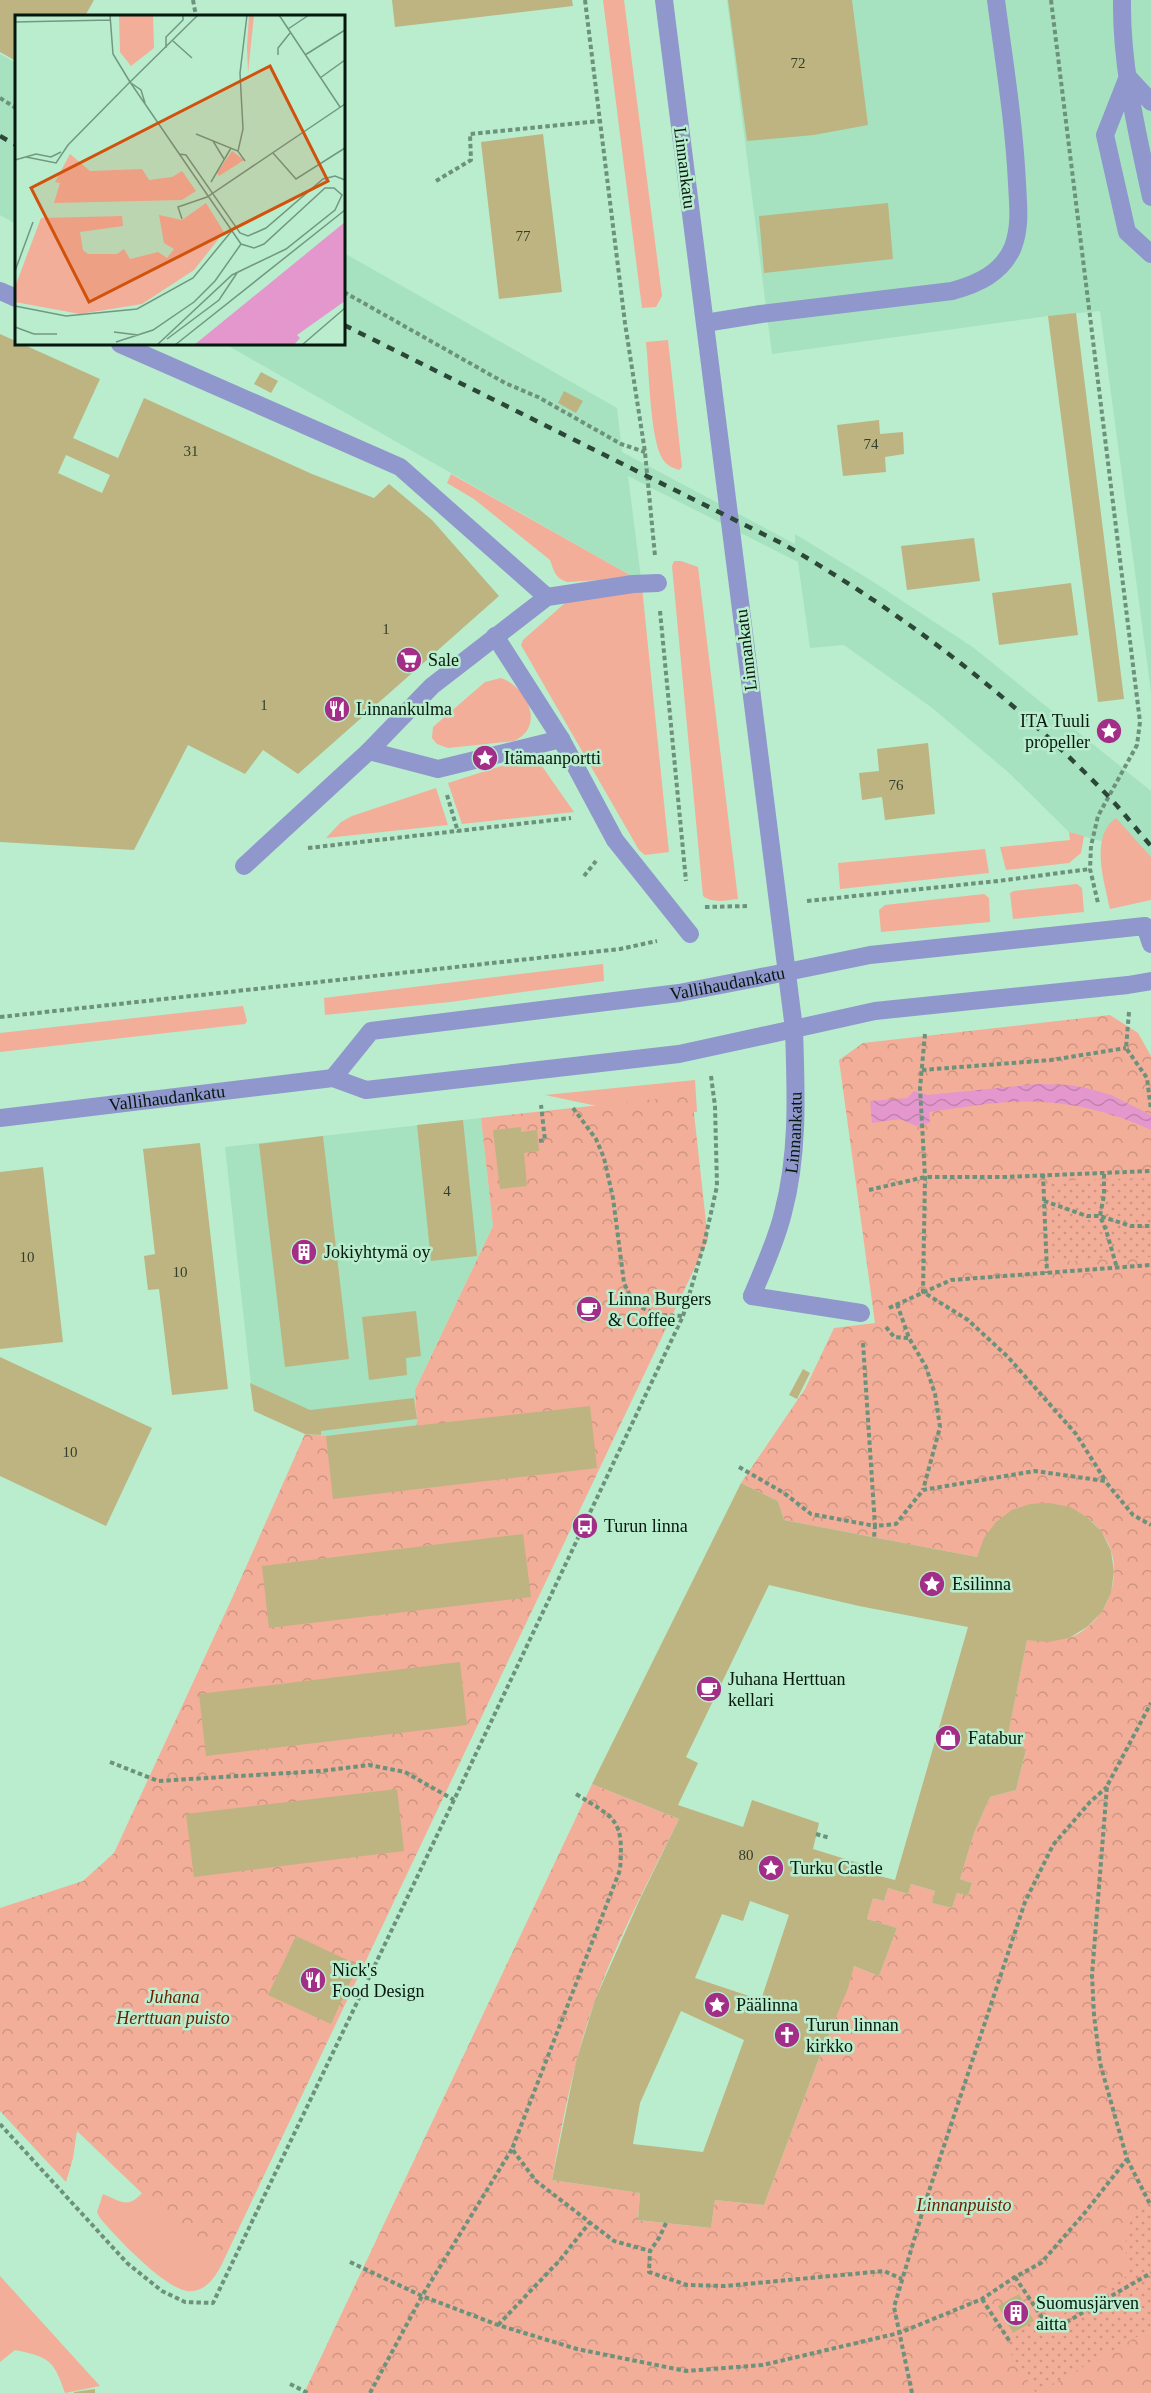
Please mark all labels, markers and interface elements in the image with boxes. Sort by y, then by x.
inset map [15,15,345,345]
house number: 72 [791,55,806,71]
street label: Linnankatu [670,126,700,210]
house number: 77 [516,228,531,244]
house number: 74 [864,436,879,452]
house number: 31 [184,443,199,459]
street label: Linnankatu [731,608,761,692]
house number: 1 [382,621,390,637]
supermarket icon: Sale [394,645,424,675]
place label: Sale [428,650,459,670]
restaurant icon: Linnankulma [322,694,352,724]
house number: 1 [260,697,268,713]
place label: Linnankulma [356,699,452,719]
place label: ITA Tuuli propeller [1020,711,1090,752]
place icon: ITA Tuuli propeller [1094,716,1124,746]
place icon: Itämaanportti [470,743,500,773]
place label: Itämaanportti [504,748,601,768]
house number: 76 [889,777,904,793]
street label: Vallihaudankatu [669,963,787,1004]
street label: Vallihaudankatu [107,1081,226,1115]
street label: Linnankatu [781,1092,806,1175]
house number: 4 [443,1183,451,1199]
building icon: Jokiyhtymä oy [289,1237,319,1267]
place label: Jokiyhtymä oy [324,1242,431,1262]
house number: 10 [20,1249,35,1265]
house number: 10 [173,1264,188,1280]
place label: Linna Burgers & Coffee [608,1289,711,1330]
cafe icon: Linna Burgers & Coffee [574,1294,604,1324]
house number: 10 [63,1444,78,1460]
bus stop icon: Turun linna [570,1511,600,1541]
place label: Turun linna [604,1516,688,1536]
place icon: Esilinna [917,1569,947,1599]
place label: Esilinna [952,1574,1011,1594]
place label: Juhana Herttuan kellari [728,1669,845,1710]
cafe icon: Juhana Herttuan kellari [694,1674,724,1704]
shop icon: Fatabur [933,1723,963,1753]
place label: Fatabur [968,1728,1023,1748]
house number: 80 [739,1847,754,1863]
place icon: Turku Castle [756,1853,786,1883]
place label: Turku Castle [790,1858,883,1878]
place label: Nick's Food Design [332,1960,425,2001]
restaurant icon: Nick's Food Design [298,1965,328,1995]
park label: Juhana Herttuan puisto [115,1987,230,2028]
place icon: Päälinna [702,1990,732,2020]
place label: Päälinna [736,1995,798,2015]
place label: Turun linnan kirkko [806,2015,899,2056]
church icon: Turun linnan kirkko [772,2020,802,2050]
park label: Linnanpuisto [915,2195,1012,2215]
place label: Suomusjärven aitta [1036,2293,1139,2334]
building icon: Suomusjärven aitta [1001,2298,1031,2328]

